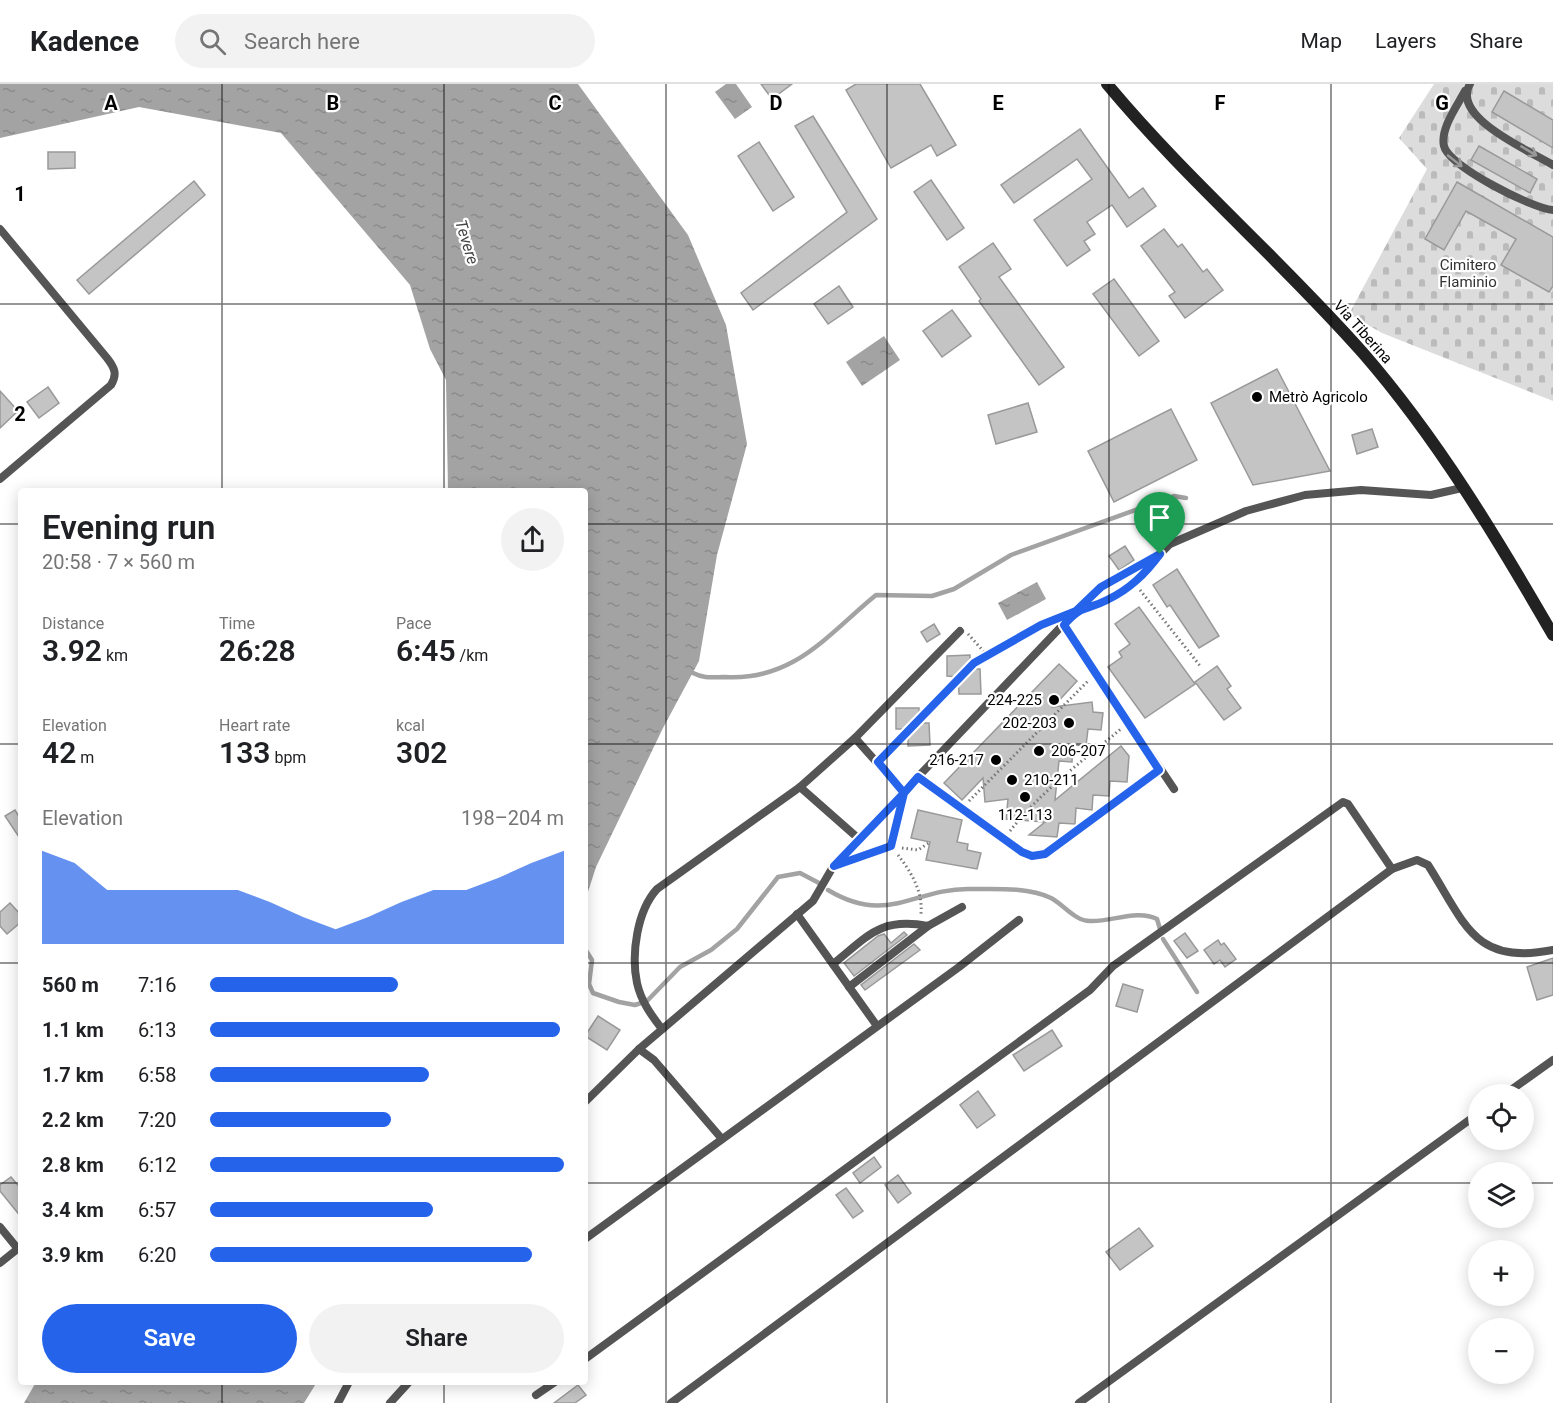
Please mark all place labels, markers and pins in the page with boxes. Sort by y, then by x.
place label: Metrò Agricolo [1269,388,1368,406]
marker: Metrò Agricolo [1250,390,1264,404]
pin [1134,492,1185,554]
place label: 224-225 [987,691,1042,709]
marker: 224-225 [1047,693,1061,707]
place label: 202-203 [1002,714,1057,732]
marker: 202-203 [1062,716,1076,730]
place label: 206-207 [1051,742,1106,760]
marker: 206-207 [1032,744,1046,758]
place label: 216-217 [929,751,984,769]
marker: 216-217 [989,753,1003,767]
place label: 210-211 [1024,771,1079,789]
marker: 210-211 [1005,773,1019,787]
marker: 112-113 [1018,790,1032,804]
place label: 112-113 [998,806,1052,824]

